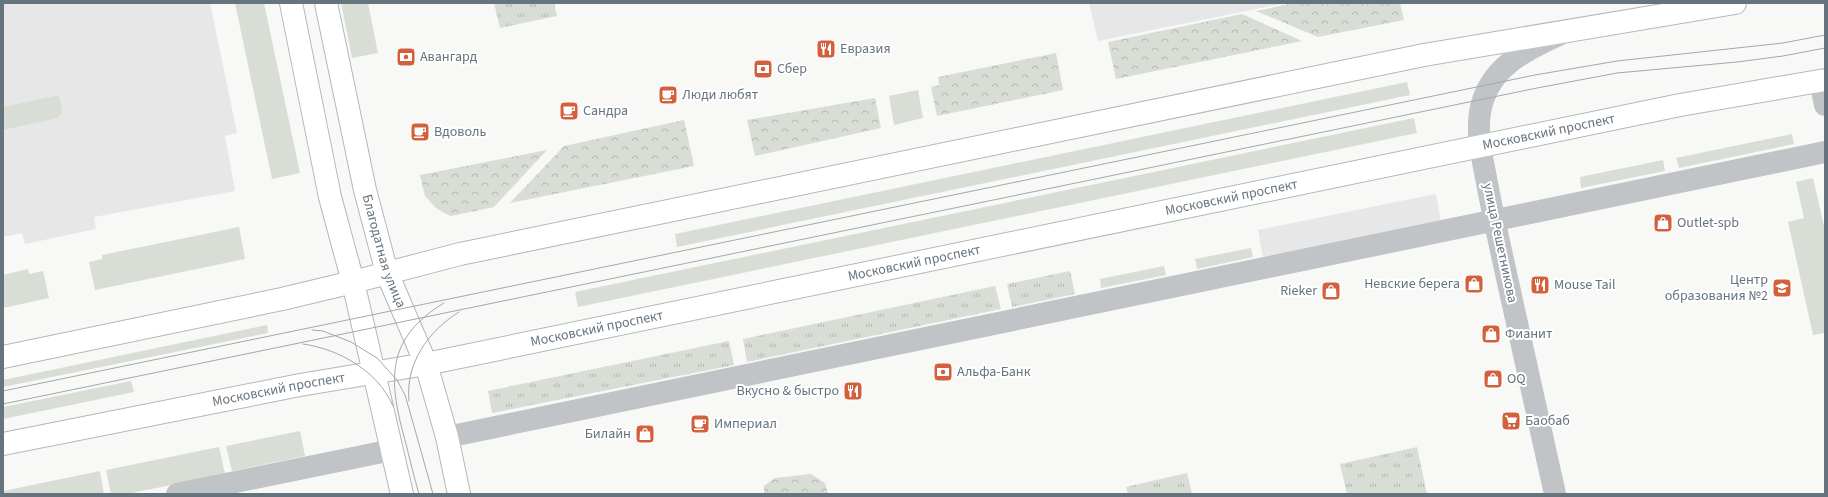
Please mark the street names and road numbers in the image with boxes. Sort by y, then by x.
street label: Московский проспект [1481,109,1617,156]
street label: Московский проспект [1163,174,1300,221]
street label: улица Решетникова [1478,181,1522,305]
street label: Благодатная улица [357,192,411,311]
street label: Московский проспект [846,240,983,287]
street label: Московский проспект [529,305,665,352]
street label: Московский проспект [210,368,347,412]

